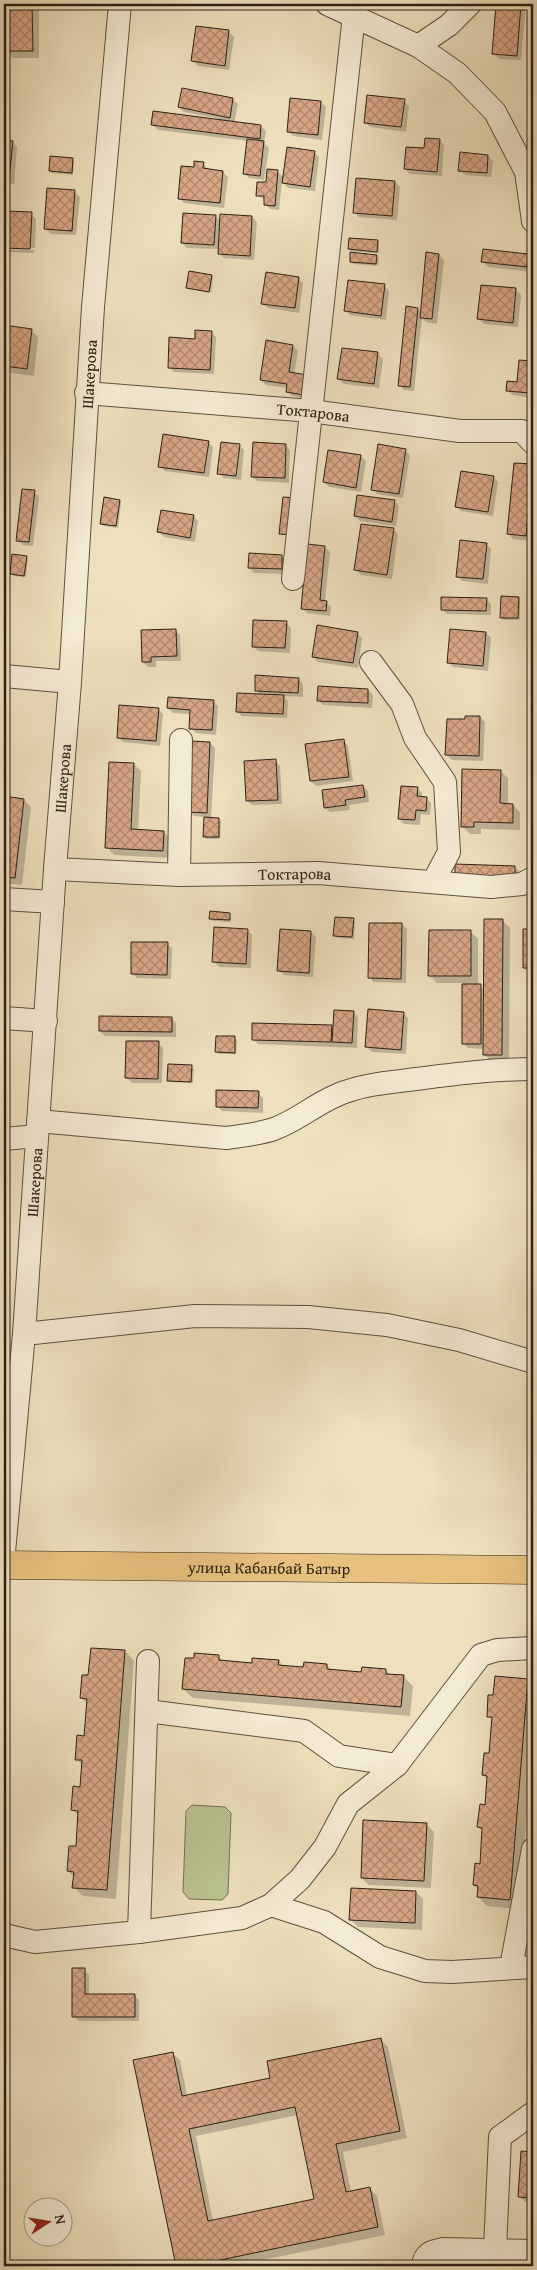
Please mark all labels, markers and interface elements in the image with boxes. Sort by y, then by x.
street label: Шакерова [75,339,103,409]
street label: Токтарова [276,396,351,428]
street label: Шакерова [48,742,77,814]
street label: Токтарова [258,861,333,886]
street label: Шакерова [20,1147,48,1218]
street label: улица Кабанбай Батыр [187,1555,351,1580]
north arrow [22,2198,72,2248]
text: N [50,2213,72,2227]

